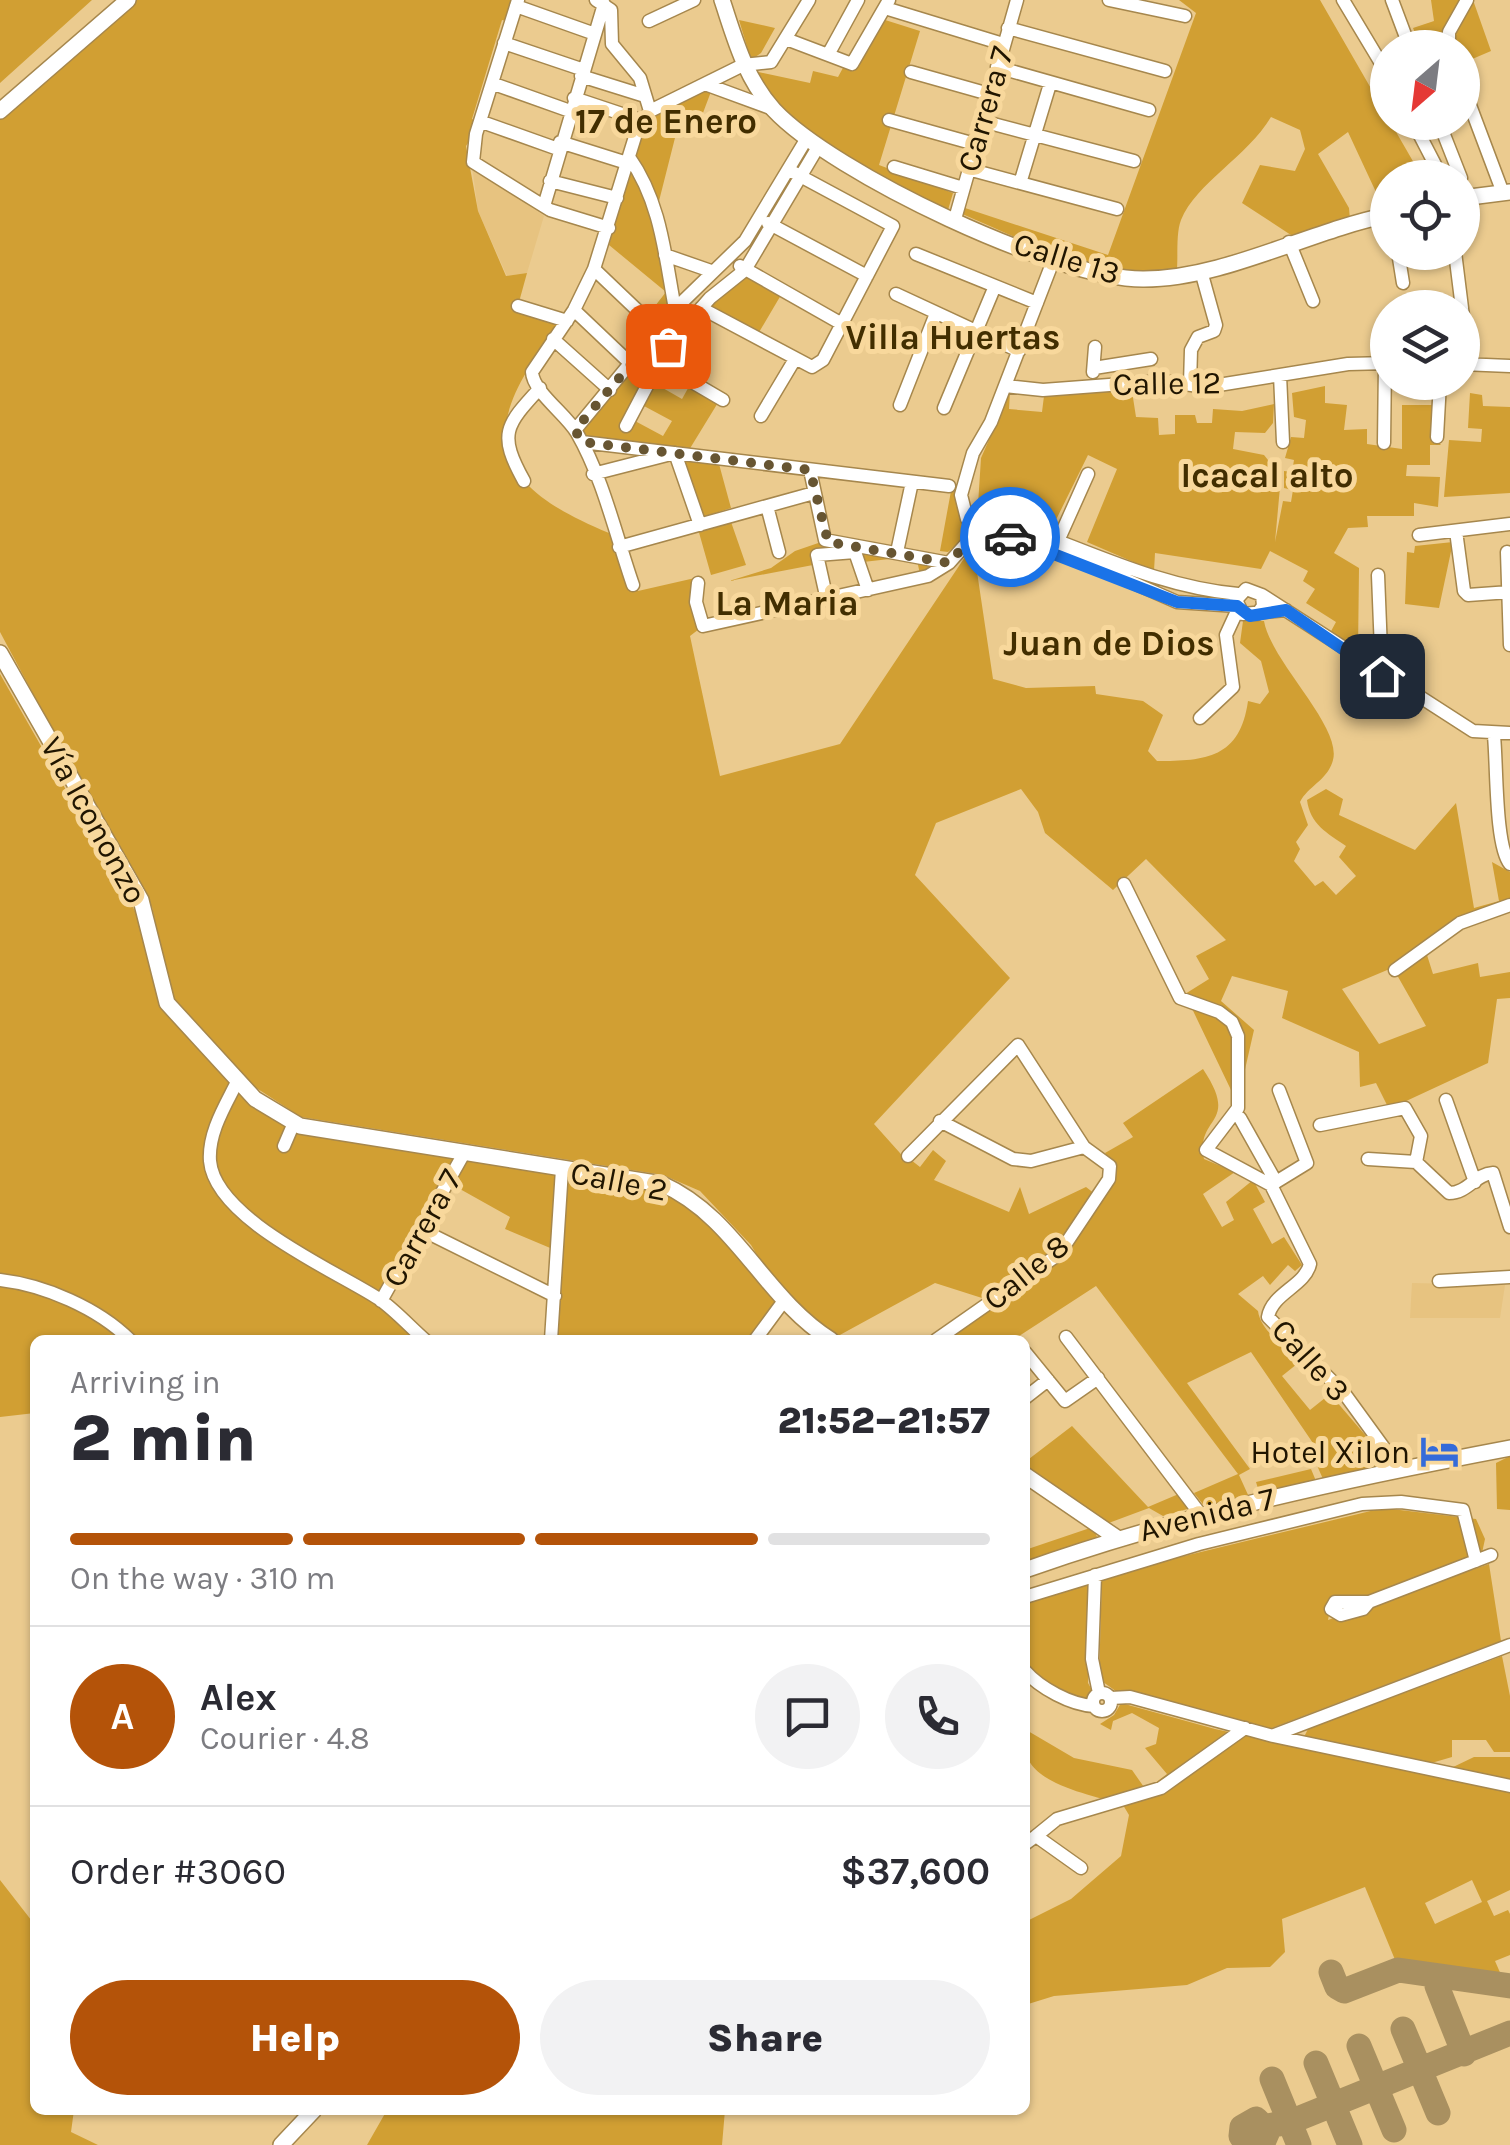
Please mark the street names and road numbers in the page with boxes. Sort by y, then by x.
street label: Carrera 7 [950,42,1021,176]
street label: Calle 13 [1009,225,1124,292]
street label: Calle 12 [1113,364,1221,403]
street label: Vía Icononzo [33,731,154,910]
street label: Calle 2 [567,1154,670,1209]
street label: Carrera 7 [375,1163,470,1293]
street label: Calle 8 [976,1227,1076,1318]
street label: Calle 3 [1264,1312,1357,1409]
street label: Avenida 7 [1136,1480,1279,1549]

